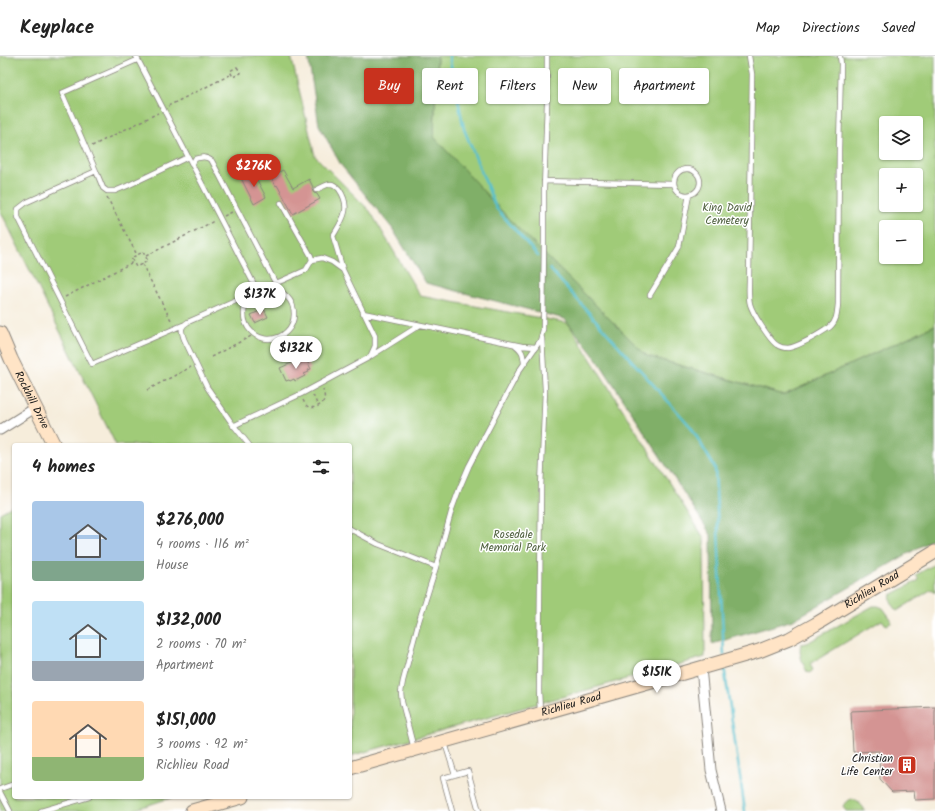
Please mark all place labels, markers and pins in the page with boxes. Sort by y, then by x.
pin: $276K [226,154,282,188]
pin: $137K [232,282,288,316]
pin: $132K [268,336,324,370]
pin: $151K [629,660,685,694]
place label: Christian Life Center [841,750,894,781]
building icon: Christian Life Center [896,754,918,776]

